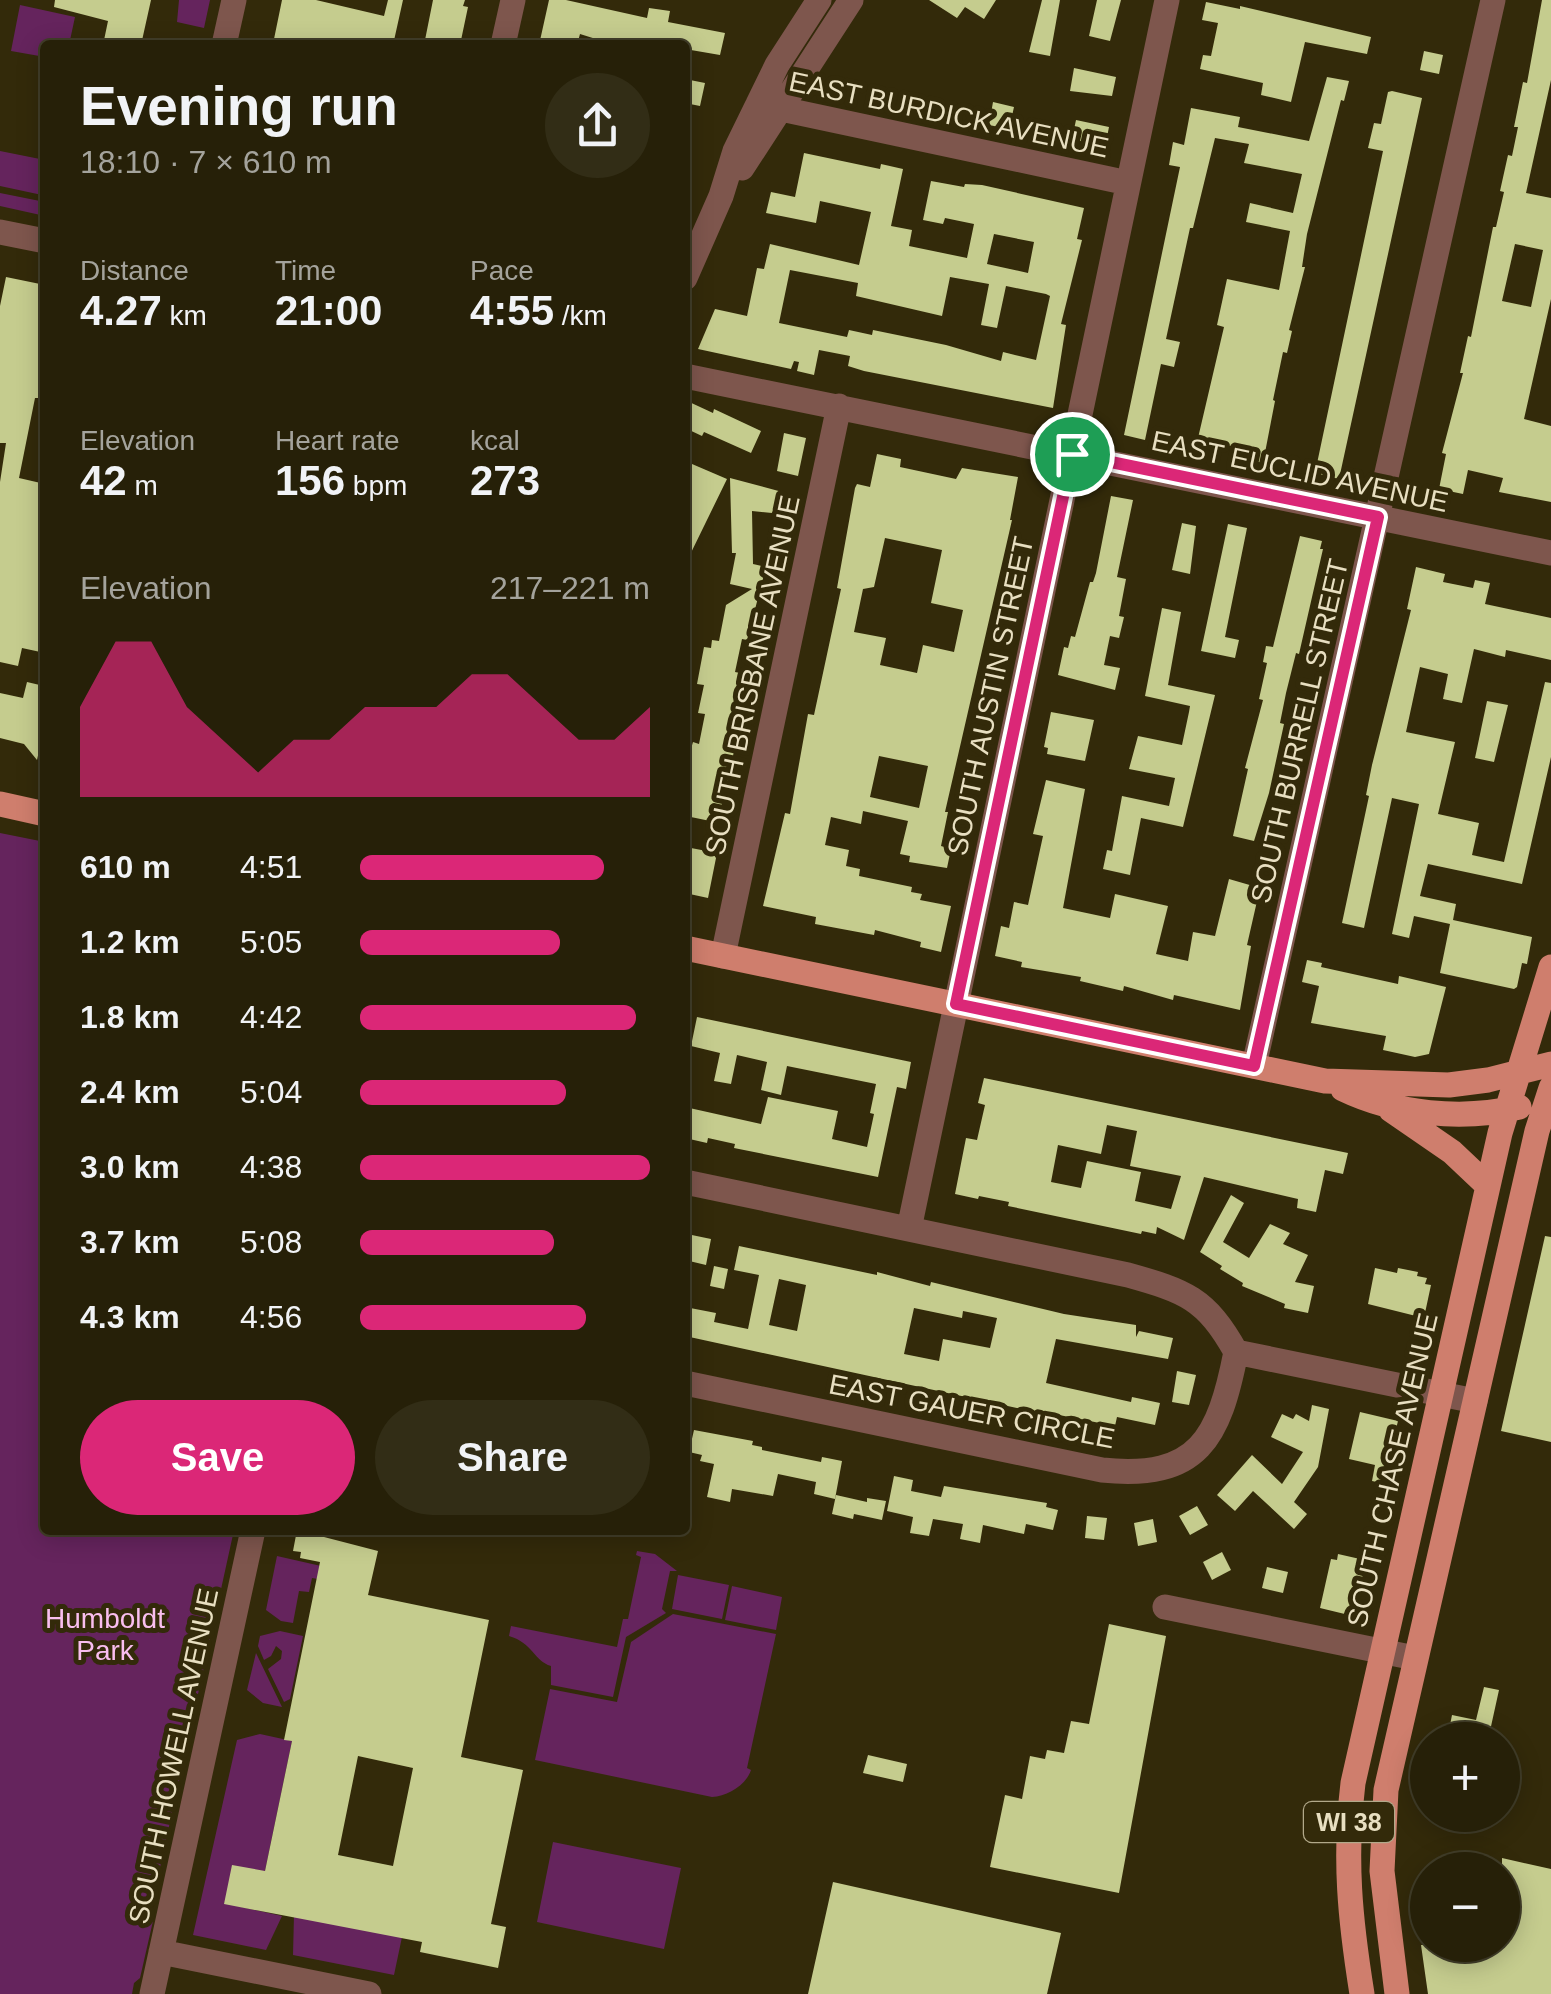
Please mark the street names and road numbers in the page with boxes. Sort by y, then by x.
street label: EAST BURDICK AVENUE [786,65,1111,164]
street label: EAST EUCLID AVENUE [1149,425,1451,518]
street label: SOUTH BRISBANE AVENUE [699,493,806,858]
street label: SOUTH AUSTIN STREET [942,534,1039,858]
street label: SOUTH BURRELL STREET [1245,556,1354,906]
street label: SOUTH CHASE AVENUE [1341,1310,1444,1630]
street label: EAST GAUER CIRCLE [826,1369,1117,1454]
street label: SOUTH HOWELL AVENUE [123,1585,224,1927]
road number: WI 38 [1304,1802,1394,1842]

